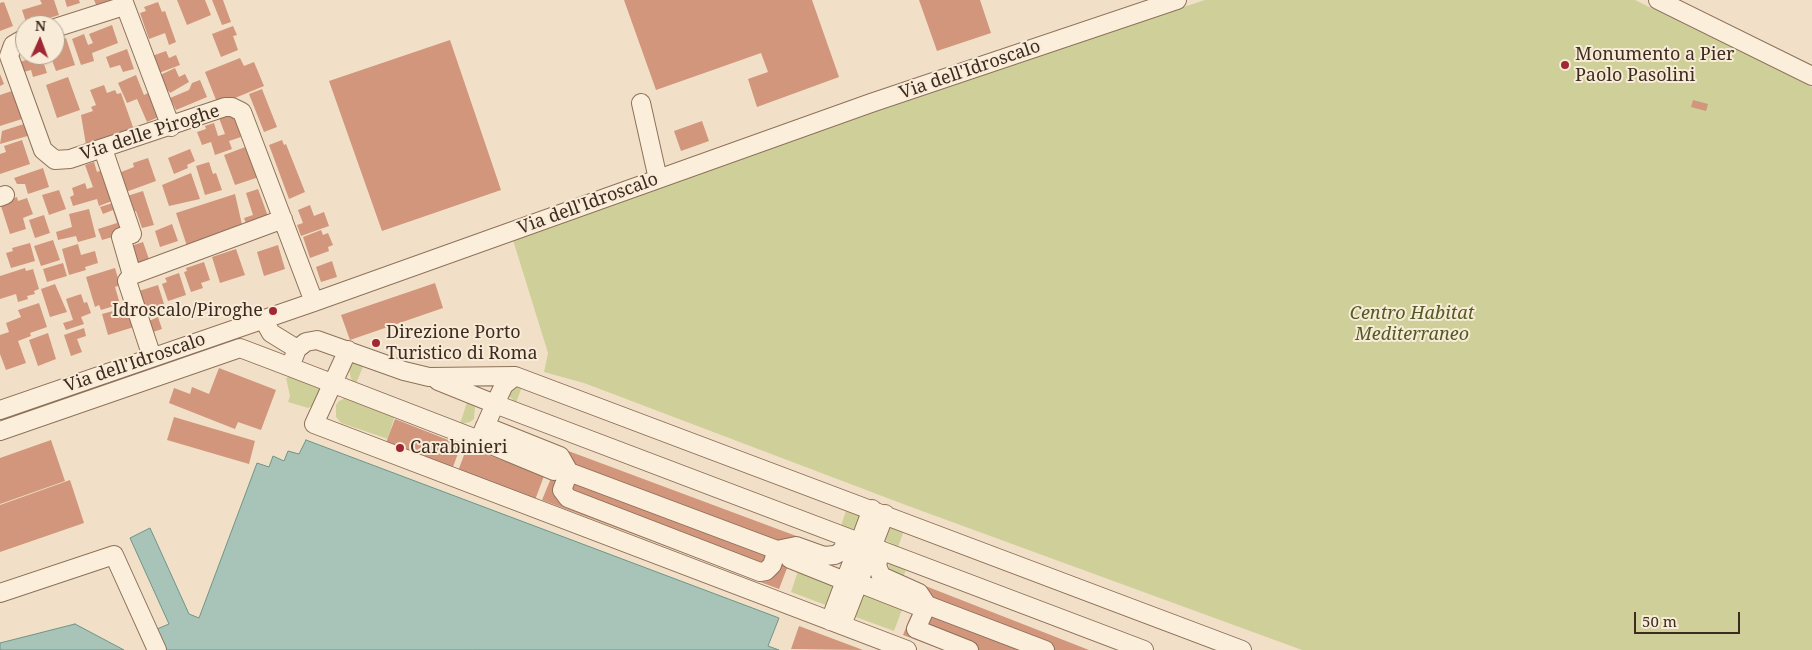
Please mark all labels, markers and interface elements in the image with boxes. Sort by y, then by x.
north arrow [15,15,65,65]
text: N [35,16,46,35]
street label: Via dell'Idroscalo [896,36,1044,104]
place label: Monumento a Pier Paolo Pasolini [1575,44,1735,86]
marker: Monumento a Pier Paolo Pasolini [1559,59,1571,71]
street label: Via delle Piroghe [78,100,222,166]
street label: Via dell'Idroscalo [515,169,661,239]
place label: Idroscalo/Piroghe [112,300,263,322]
park label: Centro Habitat Mediterraneo [1350,303,1474,346]
marker: Idroscalo/Piroghe [267,305,279,317]
place label: Direzione Porto Turistico di Roma [386,322,538,364]
street label: Via dell'Idroscalo [61,329,209,397]
marker: Direzione Porto Turistico di Roma [370,337,382,349]
place label: Carabinieri [410,437,507,459]
marker: Carabinieri [394,442,406,454]
scale bar [1637,602,1743,634]
text: 50 m [1642,611,1677,631]

